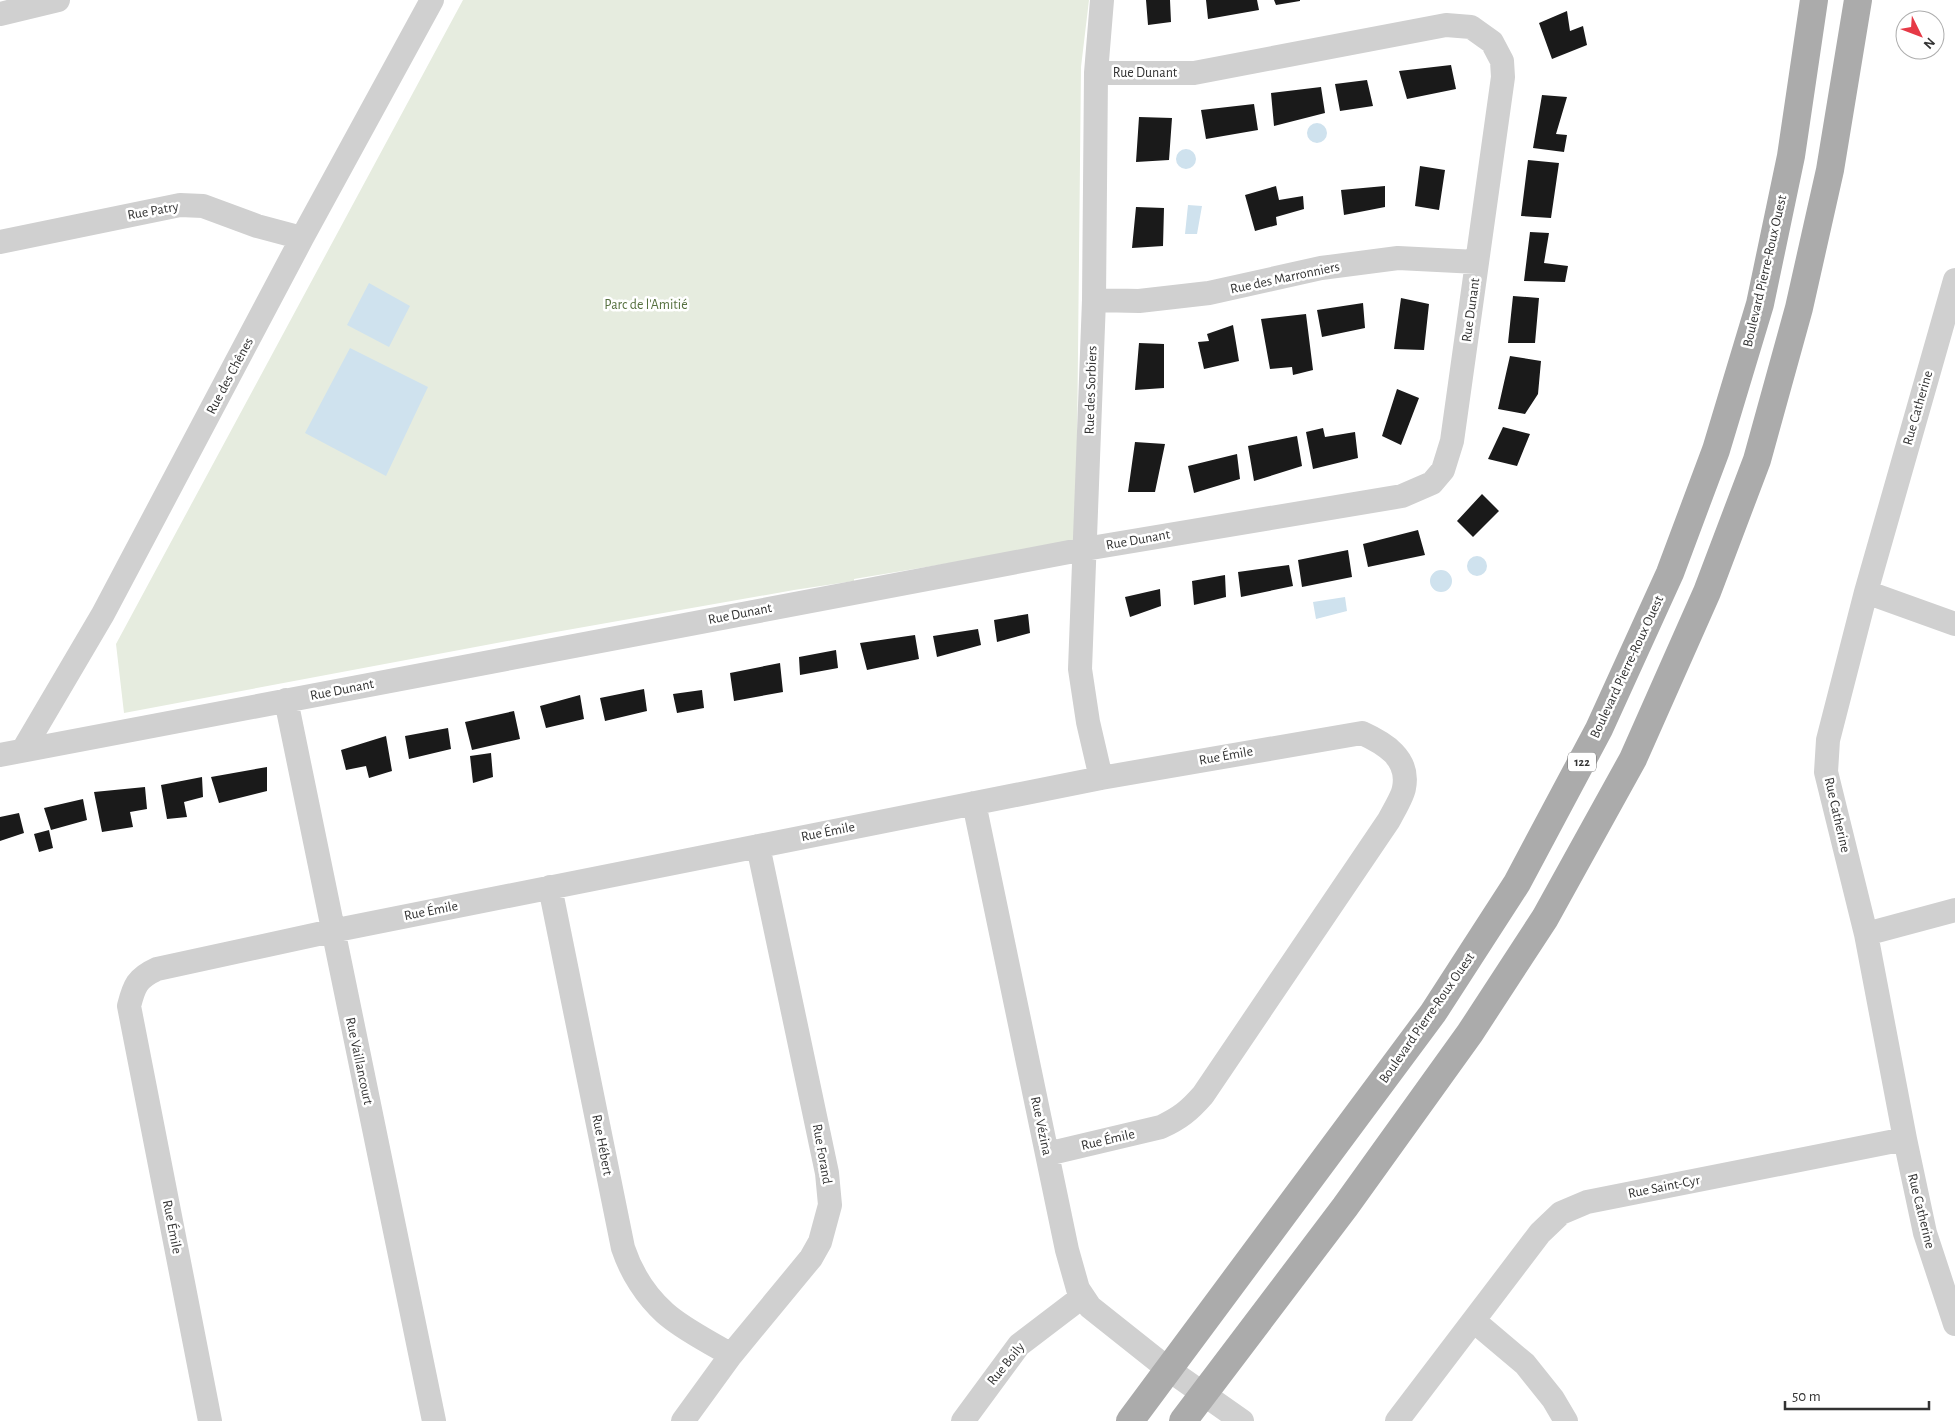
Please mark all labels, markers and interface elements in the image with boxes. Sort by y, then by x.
north arrow [1895,10,1945,60]
text: N [1920,35,1937,51]
street label: Rue Dunant [1113,66,1178,80]
street label: Boulevard Pierre-Roux Ouest [1741,193,1789,348]
street label: Rue Patry [126,200,180,222]
street label: Rue des Marronniers [1229,260,1341,296]
street label: Rue Dunant [1460,276,1483,343]
park label: Parc de l'Amitié [604,298,688,312]
street label: Rue des Chênes [204,335,256,417]
street label: Rue des Sorbiers [1082,345,1100,435]
street label: Rue Catherine [1901,369,1935,447]
street label: Rue Dunant [1105,527,1172,553]
street label: Boulevard Pierre-Roux Ouest [1588,593,1666,741]
street label: Rue Dunant [707,601,774,627]
street label: Rue Dunant [309,677,376,703]
street label: Rue Émile [1197,741,1254,768]
road number: 122 [1568,752,1596,772]
street label: Rue Catherine [1822,776,1852,854]
street label: Rue Émile [799,817,856,844]
street label: Rue Émile [402,896,459,923]
street label: Boulevard Pierre-Roux Ouest [1377,950,1478,1086]
street label: Rue Vaillancourt [343,1016,375,1107]
street label: Rue Vézina [1028,1095,1054,1157]
street label: Rue Hébert [589,1113,615,1177]
street label: Rue Forand [810,1123,834,1185]
street label: Rue Émile [1079,1124,1136,1153]
street label: Rue Catherine [1905,1172,1937,1250]
street label: Rue Saint-Cyr [1627,1173,1702,1201]
street label: Rue Émile [160,1198,187,1255]
street label: Rue Boily [985,1340,1027,1388]
scale bar [1785,1378,1929,1410]
text: 50 m [1792,1389,1821,1404]

